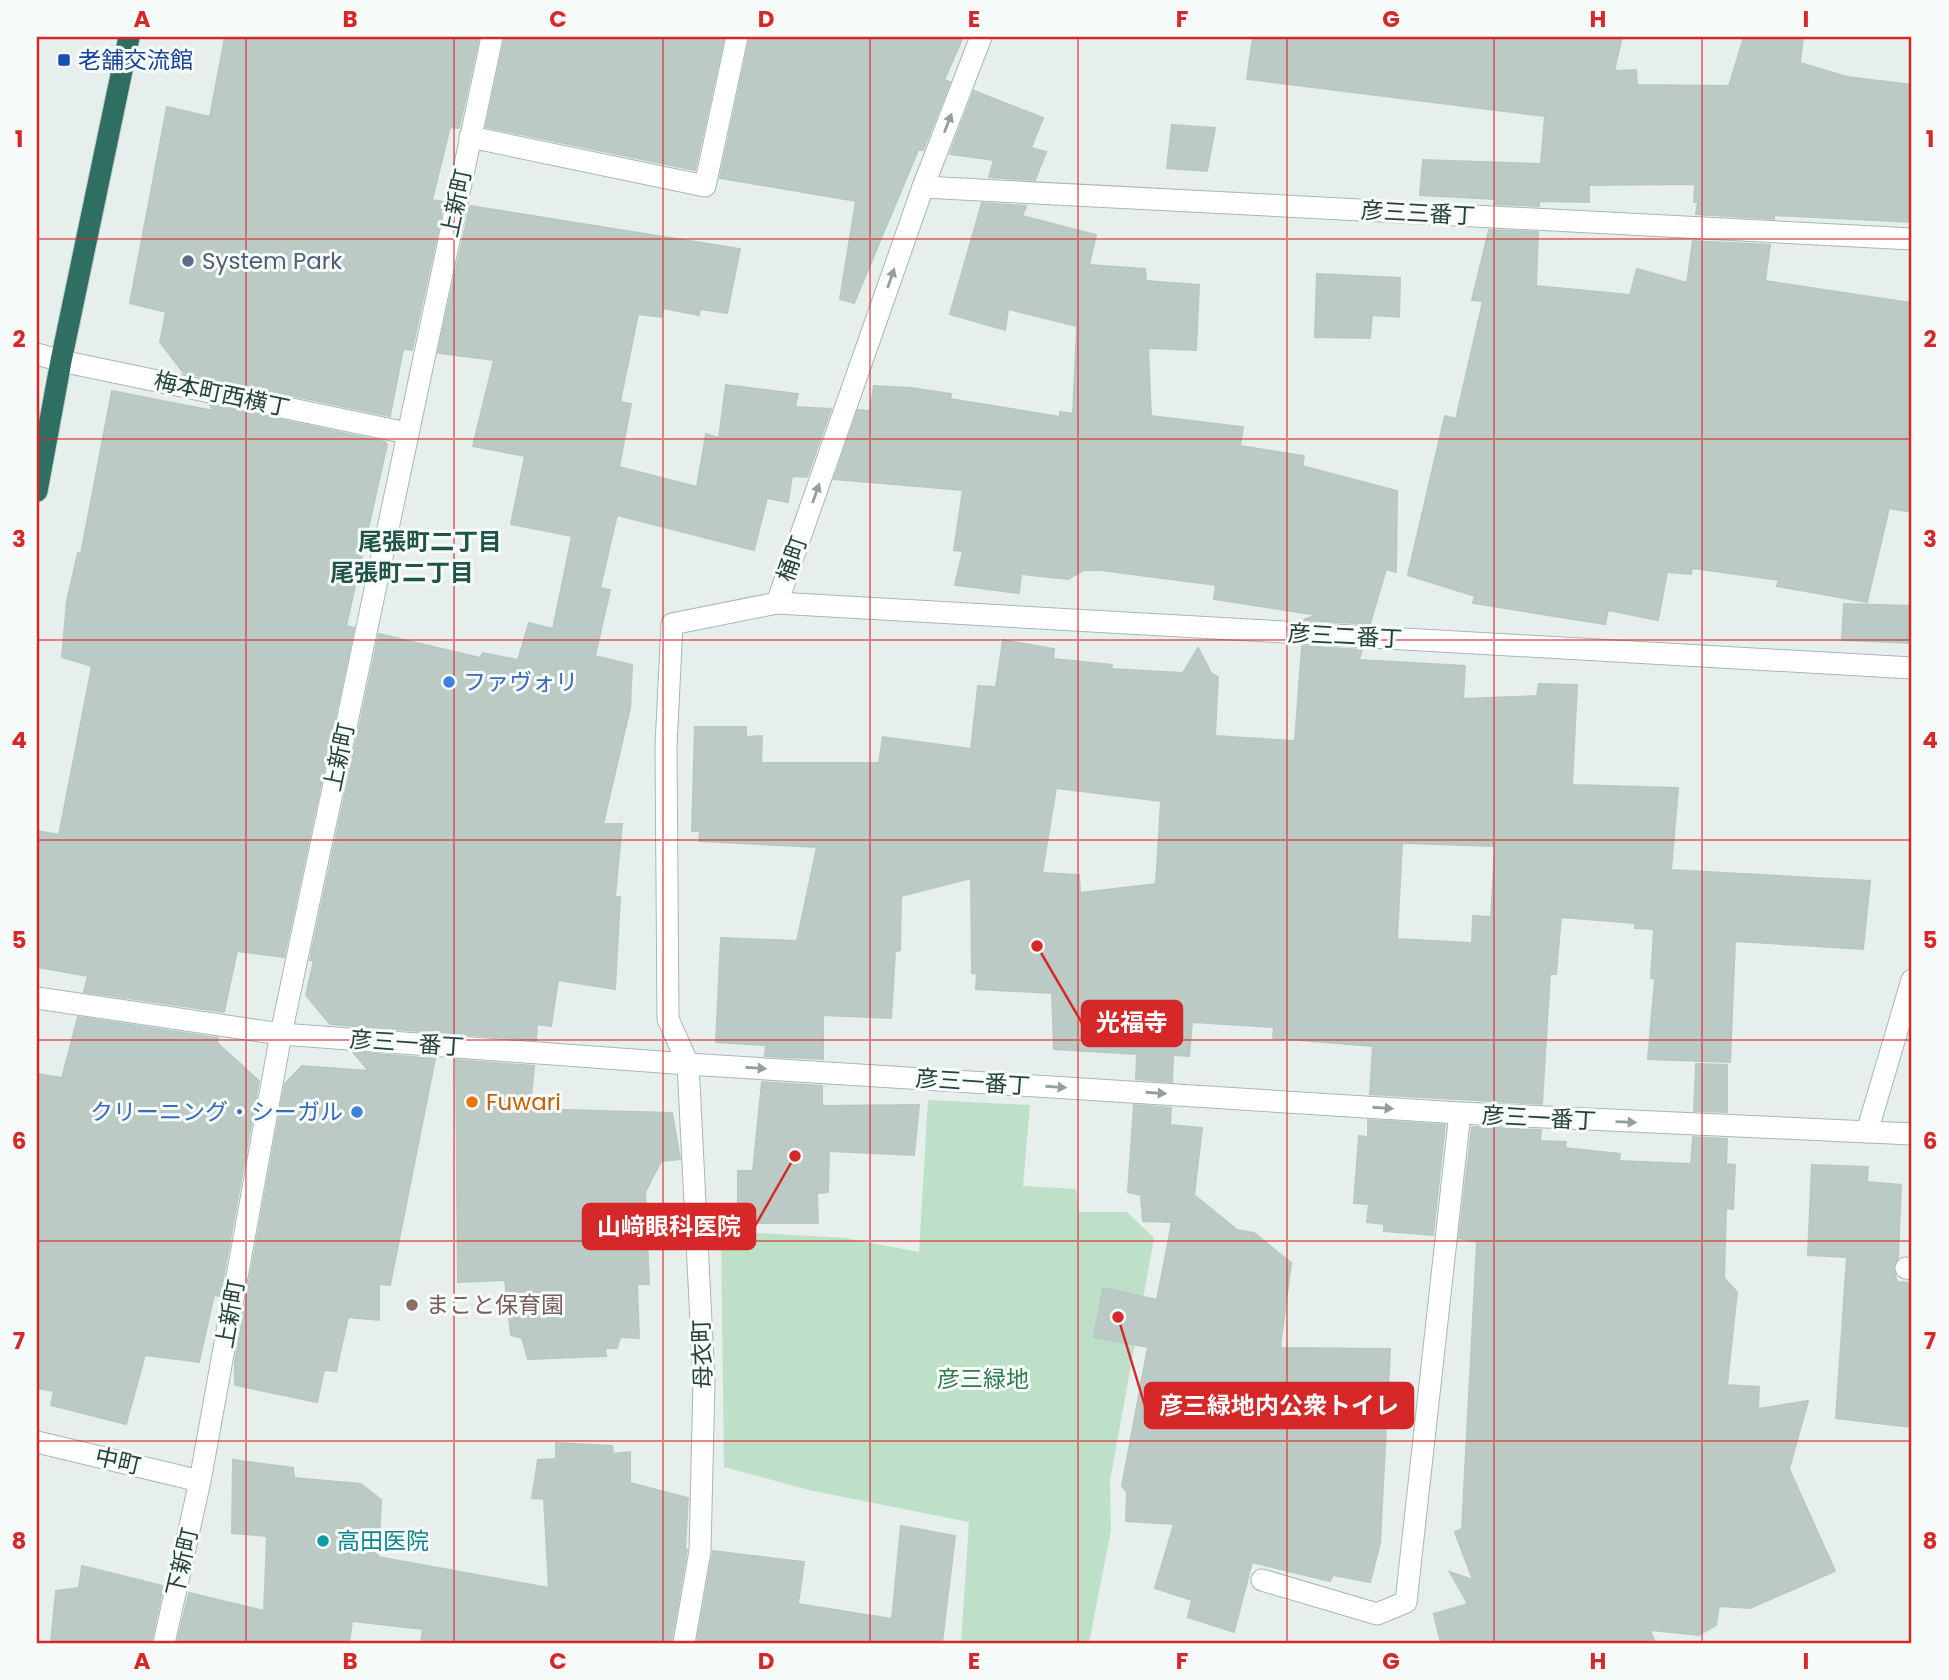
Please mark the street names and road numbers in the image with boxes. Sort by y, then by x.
street label: 上新町 [433,166,479,240]
street label: 彦三三番丁 [1360,194,1476,232]
street label: 梅本町西横丁 [151,364,293,424]
street label: 桶町 [769,532,815,586]
street label: 彦三二番丁 [1287,617,1403,655]
street label: 上新町 [316,720,362,794]
street label: 彦三一番丁 [349,1023,465,1063]
street label: 彦三一番丁 [915,1062,1031,1102]
street label: 彦三一番丁 [1481,1099,1597,1137]
street label: 上新町 [208,1277,252,1351]
street label: 母衣町 [685,1319,719,1389]
street label: 中町 [92,1440,144,1482]
street label: 下新町 [159,1525,205,1599]

